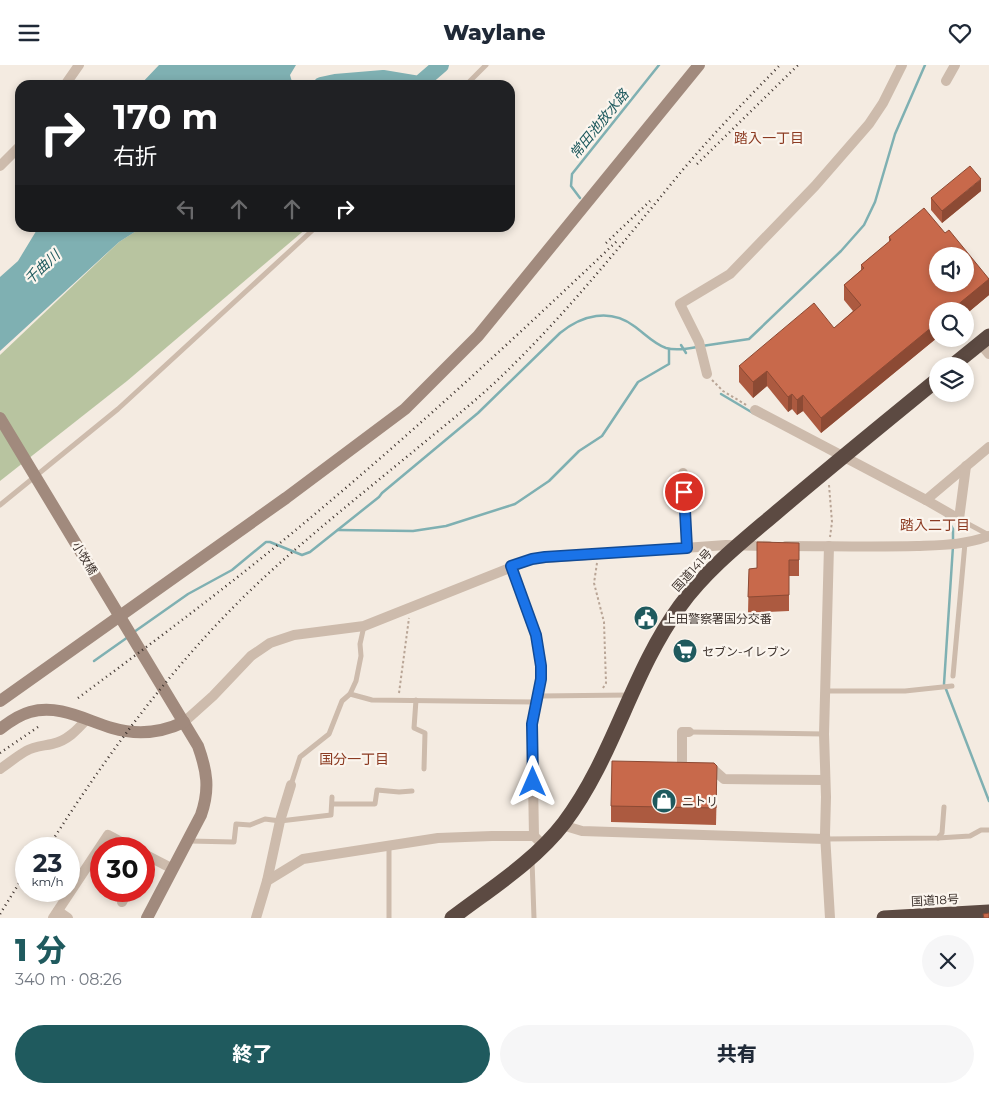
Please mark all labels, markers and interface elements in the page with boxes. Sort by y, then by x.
icon: menu [15,19,43,47]
text: Waylane [443,19,546,46]
icon: heart [946,19,974,47]
water label: 常田池放水路 [566,85,633,162]
text: 170 m [113,95,218,138]
icon: right [30,100,95,165]
district label: 踏入一丁目 [734,129,804,147]
text: 右折 [113,143,157,170]
icon: left [172,195,200,223]
icon: ahead [225,195,253,223]
icon: ahead [278,195,306,223]
icon: right [331,195,359,223]
water label: 千曲川 [21,245,65,288]
map controls [929,247,974,402]
button: sound [929,247,974,292]
button: search [929,302,974,347]
button: layers [929,357,974,402]
pin [663,471,705,513]
icon: arrive [670,478,698,506]
district label: 踏入二丁目 [900,516,970,534]
street label: 小牧橋 [69,539,101,577]
street label: 国道141号 [669,546,715,594]
public building icon: 上田警察署国分交番 [633,605,659,631]
place label: 上田警察署国分交番 [664,611,772,626]
supermarket icon: セブン-イレブン [672,638,698,664]
place label: セブン-イレブン [702,644,791,659]
district label: 国分一丁目 [319,750,389,768]
position arrow [506,755,558,807]
shop icon: ニトリ [651,788,677,814]
place label: ニトリ [682,794,718,809]
speed limit sign: 30 [90,837,155,902]
text: 23 [33,848,62,878]
text: km/h [31,874,64,889]
street label: 国道18号 [911,891,959,909]
text: 1 分 [15,932,66,969]
button: close [922,935,974,987]
text: 340 m · 08:26 [15,970,122,989]
button: 終了 [15,1025,490,1083]
button: 共有 [500,1025,974,1083]

